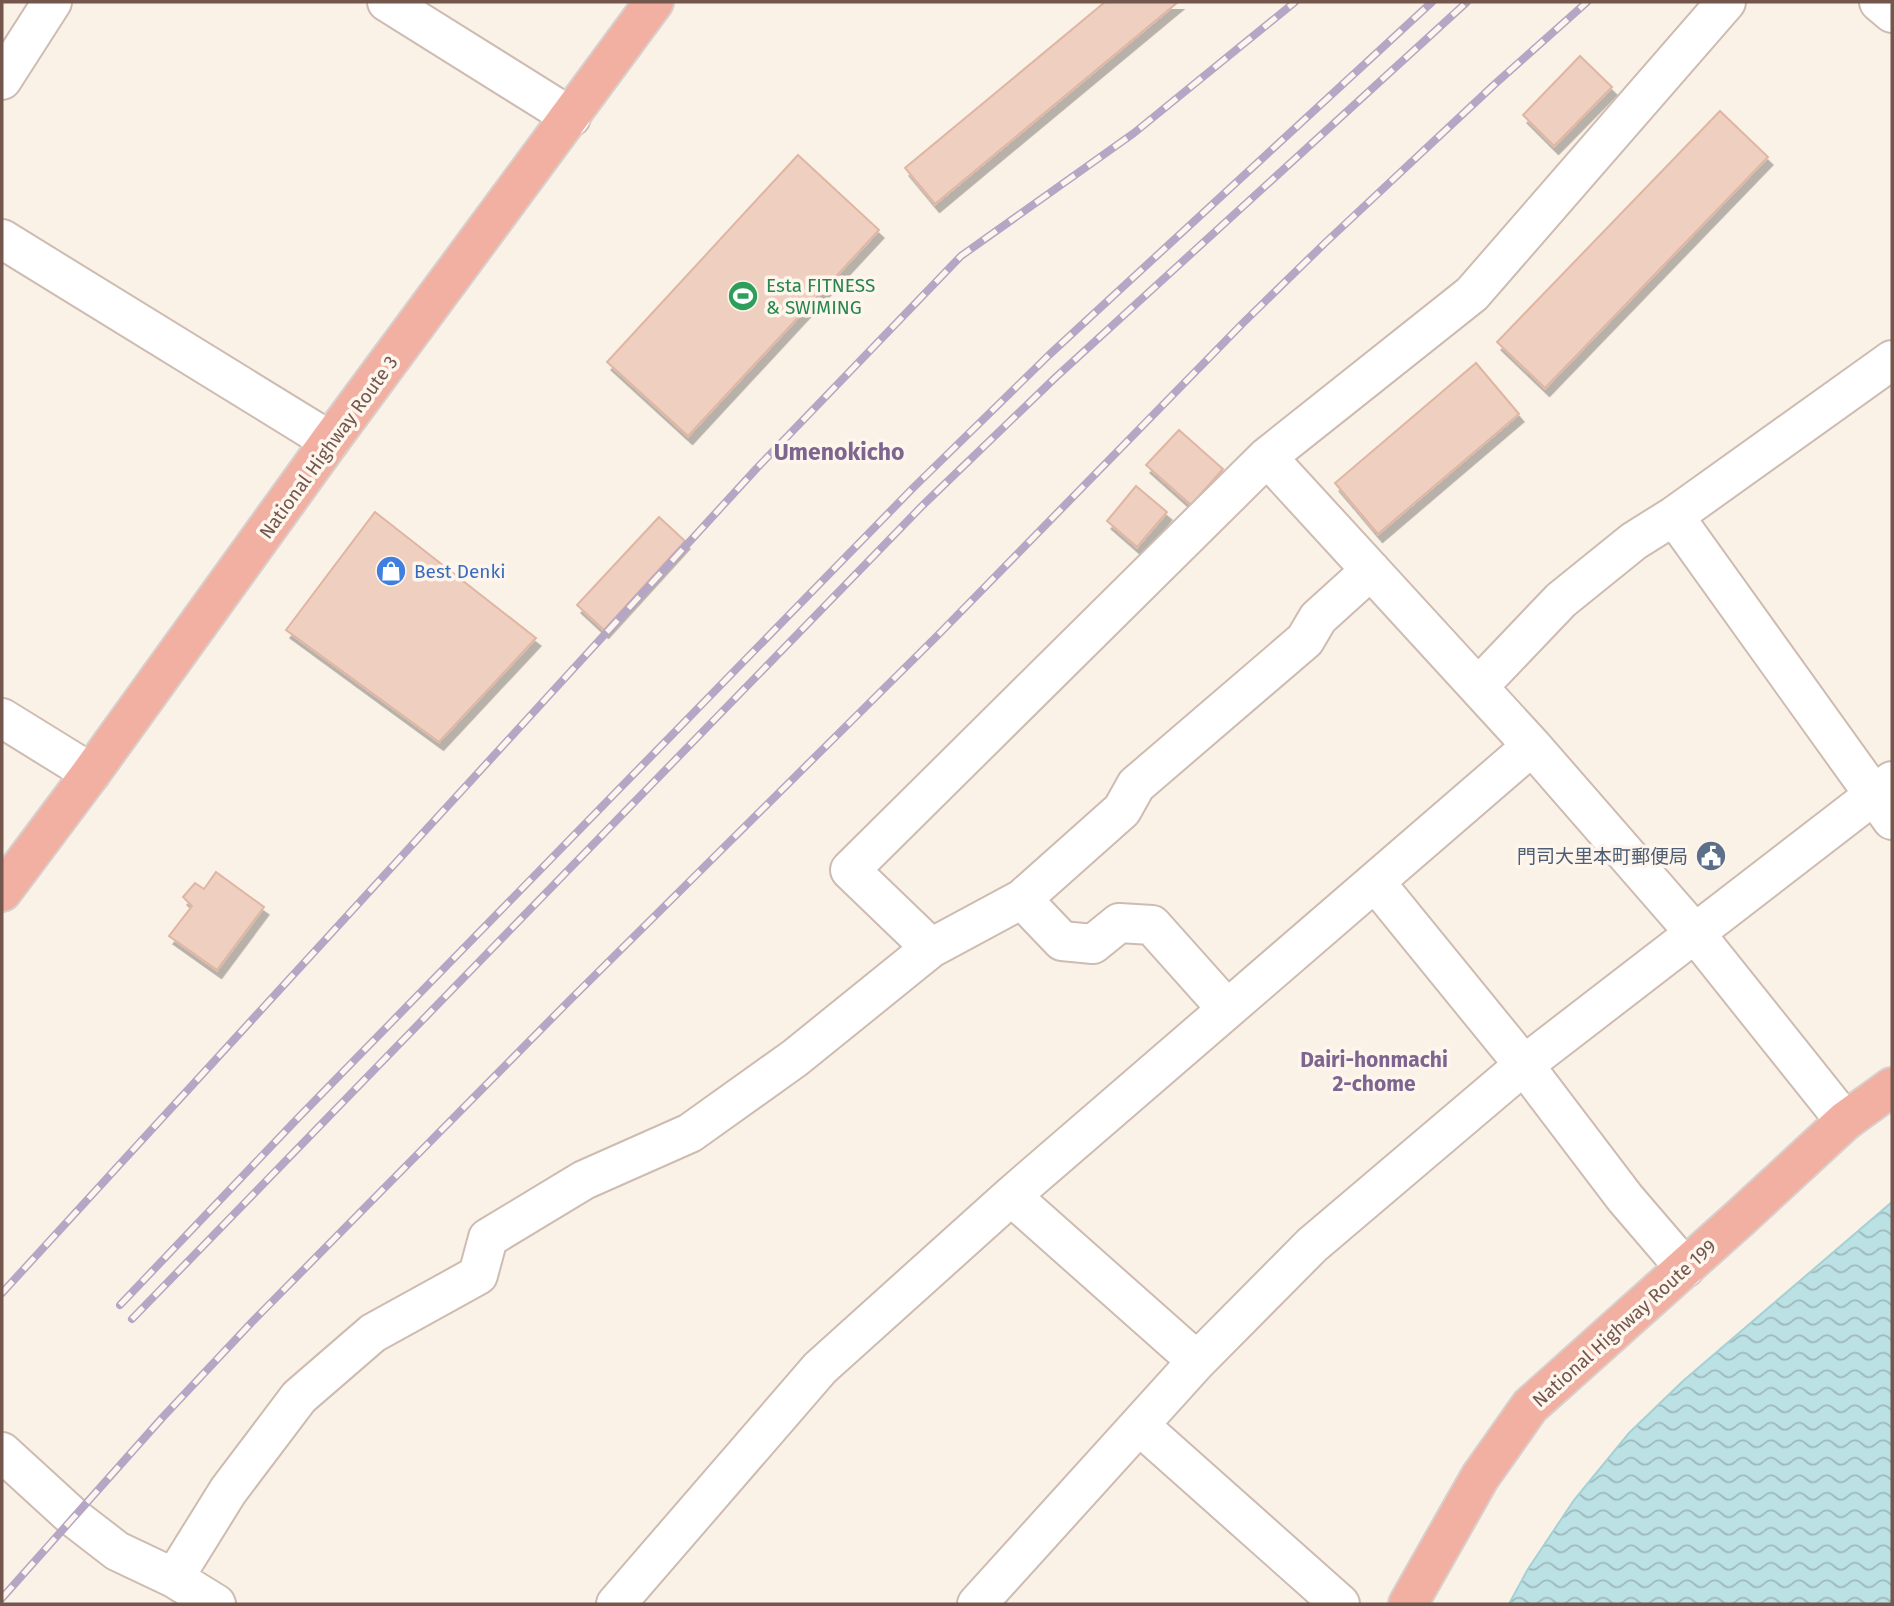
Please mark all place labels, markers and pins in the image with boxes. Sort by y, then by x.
place label: Esta FITNESS & SWIMING [766,274,875,319]
sports icon: Esta FITNESS & SWIMING [726,279,760,313]
shop icon: Best Denki [374,554,408,588]
place label: Best Denki [414,560,506,583]
public building icon: 門司大里本町郵便局 [1694,839,1728,873]
place label: 門司大里本町郵便局 [1517,845,1688,868]

